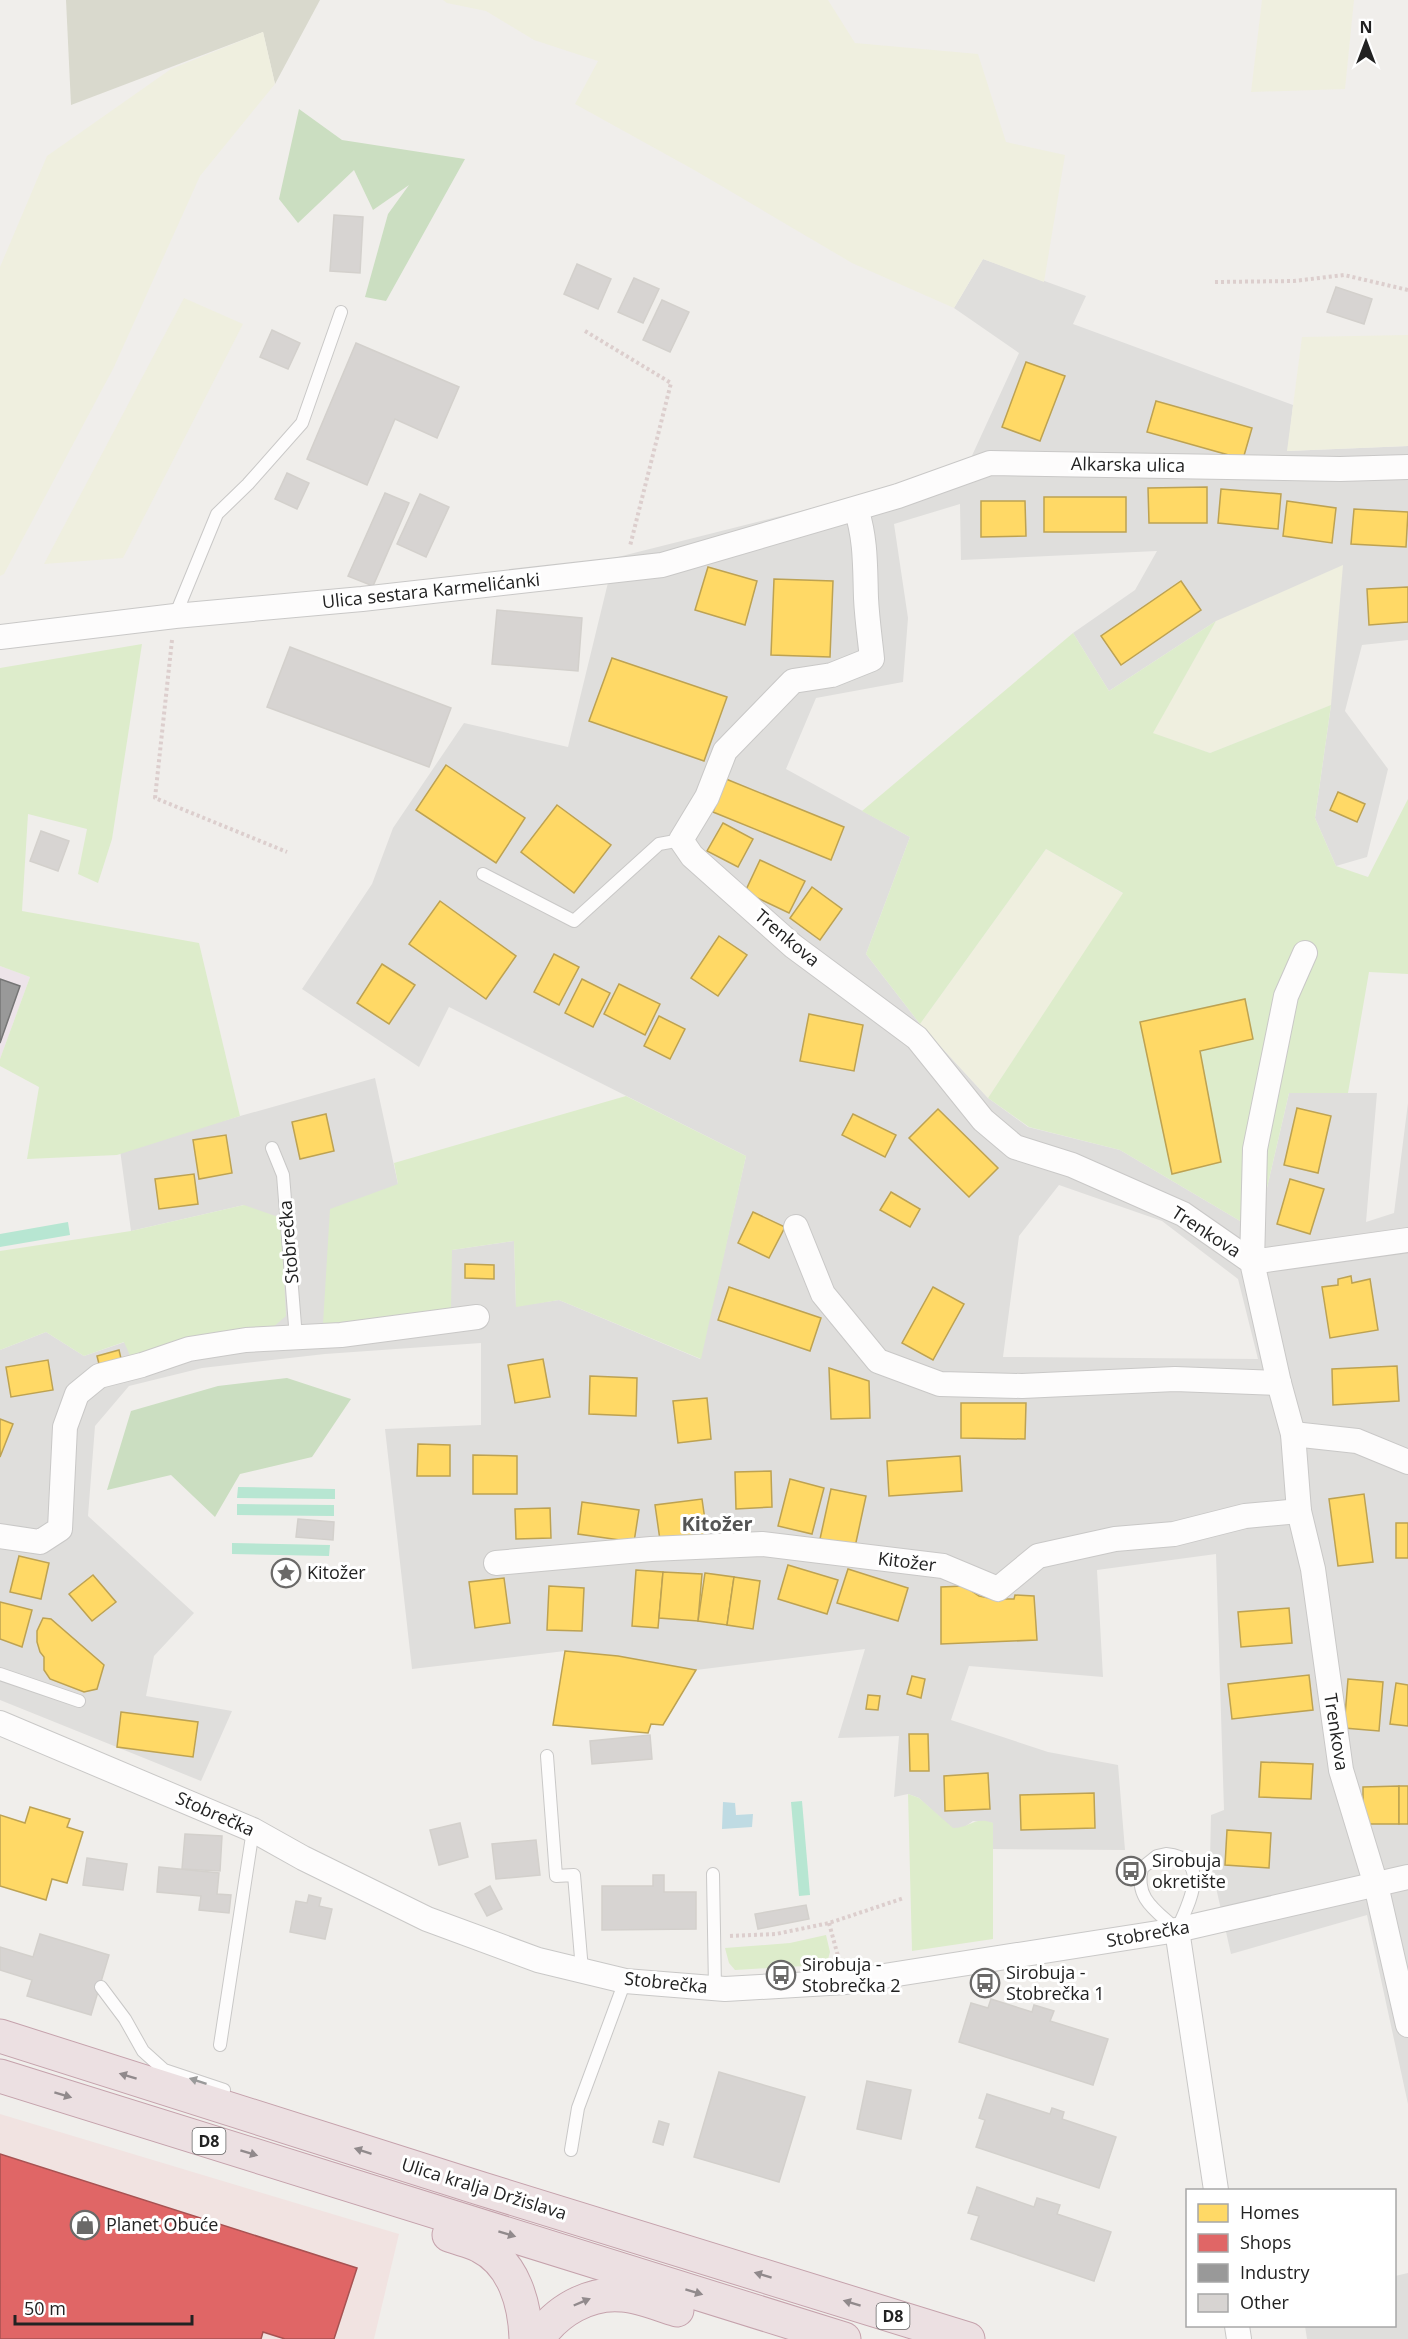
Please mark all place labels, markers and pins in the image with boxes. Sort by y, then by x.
place icon: Kitožer [270,1557,302,1589]
place label: Kitožer [307,1560,366,1584]
place label: Sirobuja okretište [1152,1848,1226,1893]
bus stop icon: Sirobuja okretište [1115,1855,1147,1887]
place label: Sirobuja - Stobrečka 2 [802,1952,901,1997]
bus stop icon: Sirobuja - Stobrečka 2 [765,1959,797,1991]
place label: Sirobuja - Stobrečka 1 [1006,1960,1105,2005]
bus stop icon: Sirobuja - Stobrečka 1 [969,1967,1001,1999]
shop icon: Planet Obuće [69,2209,101,2241]
place label: Planet Obuće [106,2212,218,2236]

